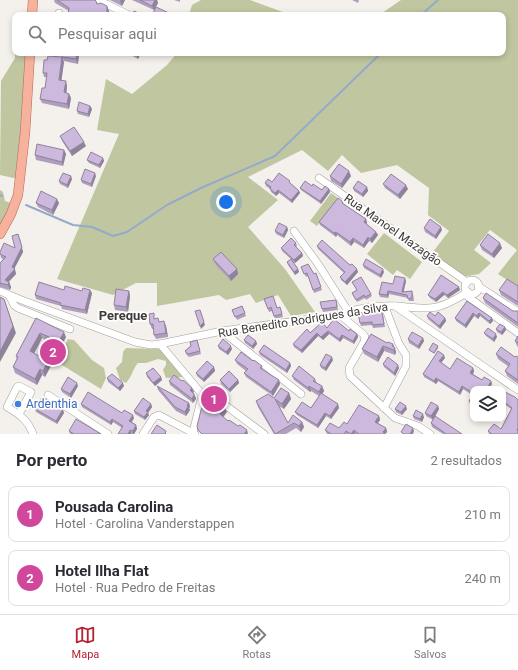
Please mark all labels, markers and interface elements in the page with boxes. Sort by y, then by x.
search box [12,12,506,56]
icon: search [26,23,48,45]
text: Pesquisar aqui [58,25,157,43]
street label: Rua Manoel Mazagão [342,191,445,269]
your location [216,192,236,212]
street label: Rua Benedito Rodrigues da Silva [217,300,389,340]
district label: Pereque [99,308,147,323]
pin: 2 [40,337,66,367]
pin: 1 [201,384,227,414]
map controls [470,386,506,422]
button: layers [470,386,506,422]
place label: Ardenthia [26,397,78,411]
marker: Ardenthia [13,399,23,409]
text: Por perto [16,450,87,470]
text: 2 resultados [430,453,502,468]
text: Pousada Carolina [55,498,173,516]
text: 1 [26,507,34,522]
text: 210 m [464,507,501,522]
text: Hotel · Carolina Vanderstappen [55,516,234,531]
text: Hotel Ilha Flat [55,562,149,580]
text: 2 [26,571,34,586]
text: 240 m [464,571,501,586]
text: Hotel · Rua Pedro de Freitas [55,580,215,595]
tab: Mapa [72,624,99,661]
tab: Rotas [243,624,271,661]
tab: Salvos [414,624,446,661]

